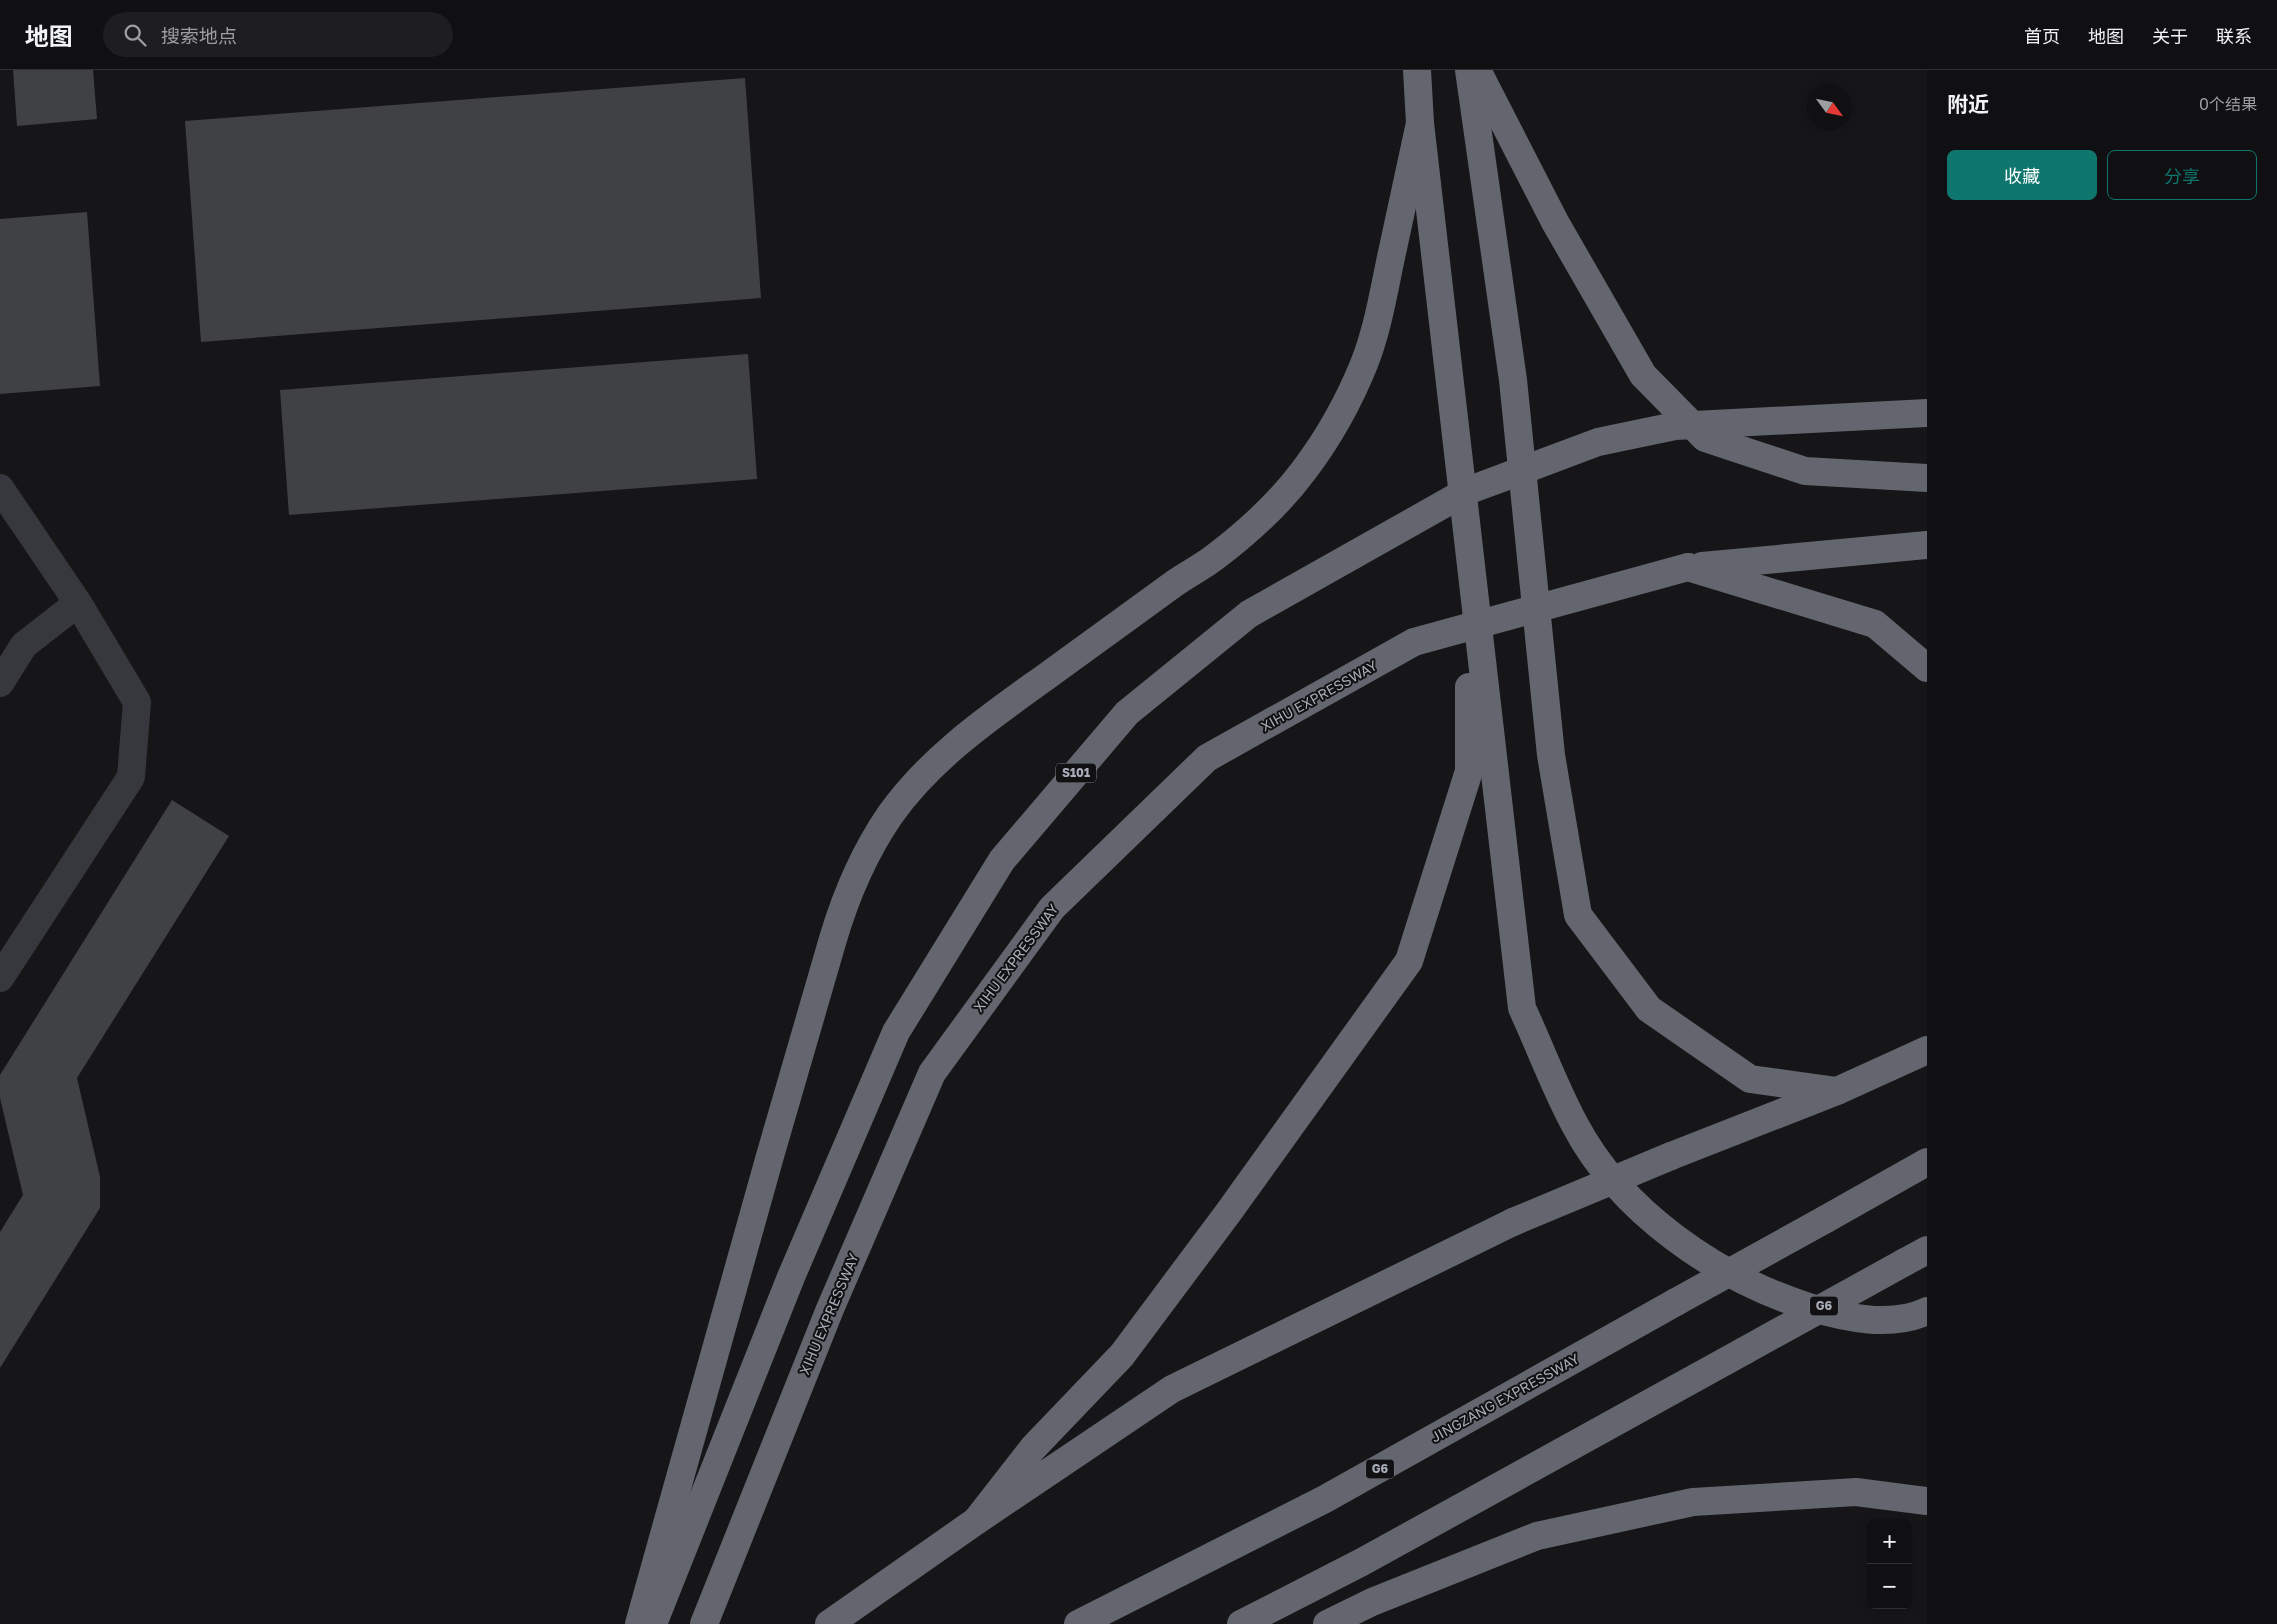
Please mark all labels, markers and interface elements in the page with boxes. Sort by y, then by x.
search box [103,12,453,57]
text: 地图 [25,21,73,50]
icon: search [121,21,149,49]
text: 搜索地点 [161,24,237,47]
text: 首页 [2024,25,2060,47]
text: 地图 [2088,25,2124,47]
text: 关于 [2152,25,2188,47]
text: 联系 [2216,25,2252,47]
north arrow [1807,85,1852,130]
text: 附近 [1947,91,1989,117]
text: 0个结果 [2199,94,2257,114]
button: 收藏 [1947,150,2097,200]
button: 分享 [2107,150,2257,200]
street label: XIHU EXPRESSWAY [1258,657,1380,735]
road number: S101 [1056,764,1096,782]
street label: XIHU EXPRESSWAY [970,901,1062,1015]
street label: XIHU EXPRESSWAY [795,1250,862,1377]
road number: G6 [1810,1296,1838,1316]
street label: JINGZANG EXPRESSWAY [1428,1350,1582,1445]
road number: G6 [1366,1460,1394,1478]
map controls [1867,1519,1912,1609]
button: + [1867,1519,1912,1564]
button: − [1867,1564,1912,1609]

